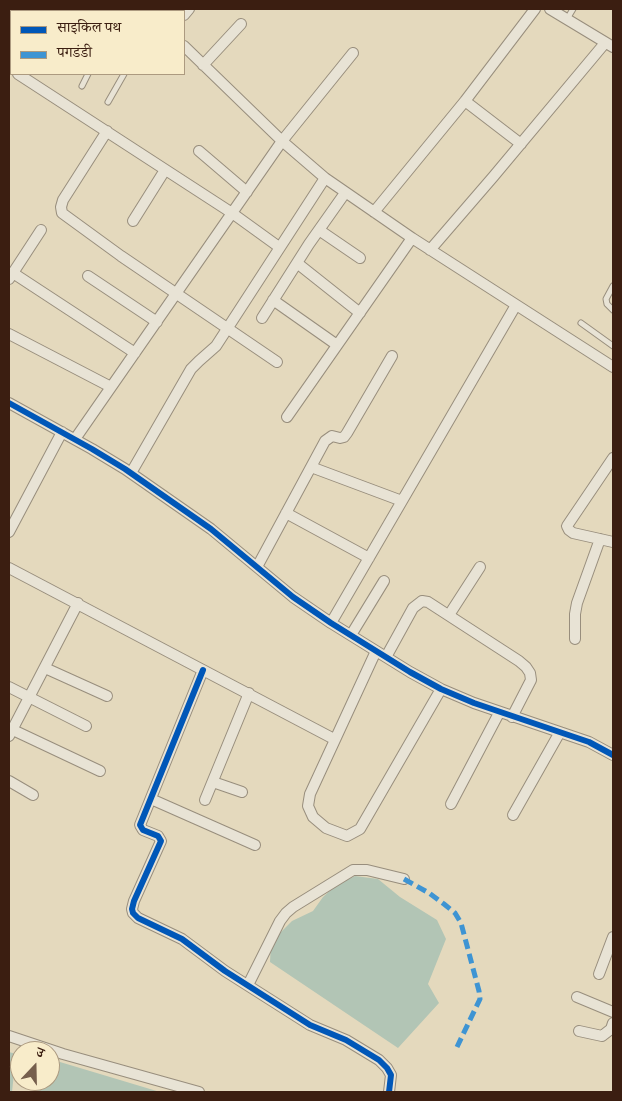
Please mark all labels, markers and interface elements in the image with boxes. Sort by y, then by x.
legend [10,10,185,75]
text: साइकिल पथ [57,18,121,37]
text: पगडंडी [57,43,92,62]
north arrow [10,1041,60,1091]
text: उ [33,1043,47,1063]

